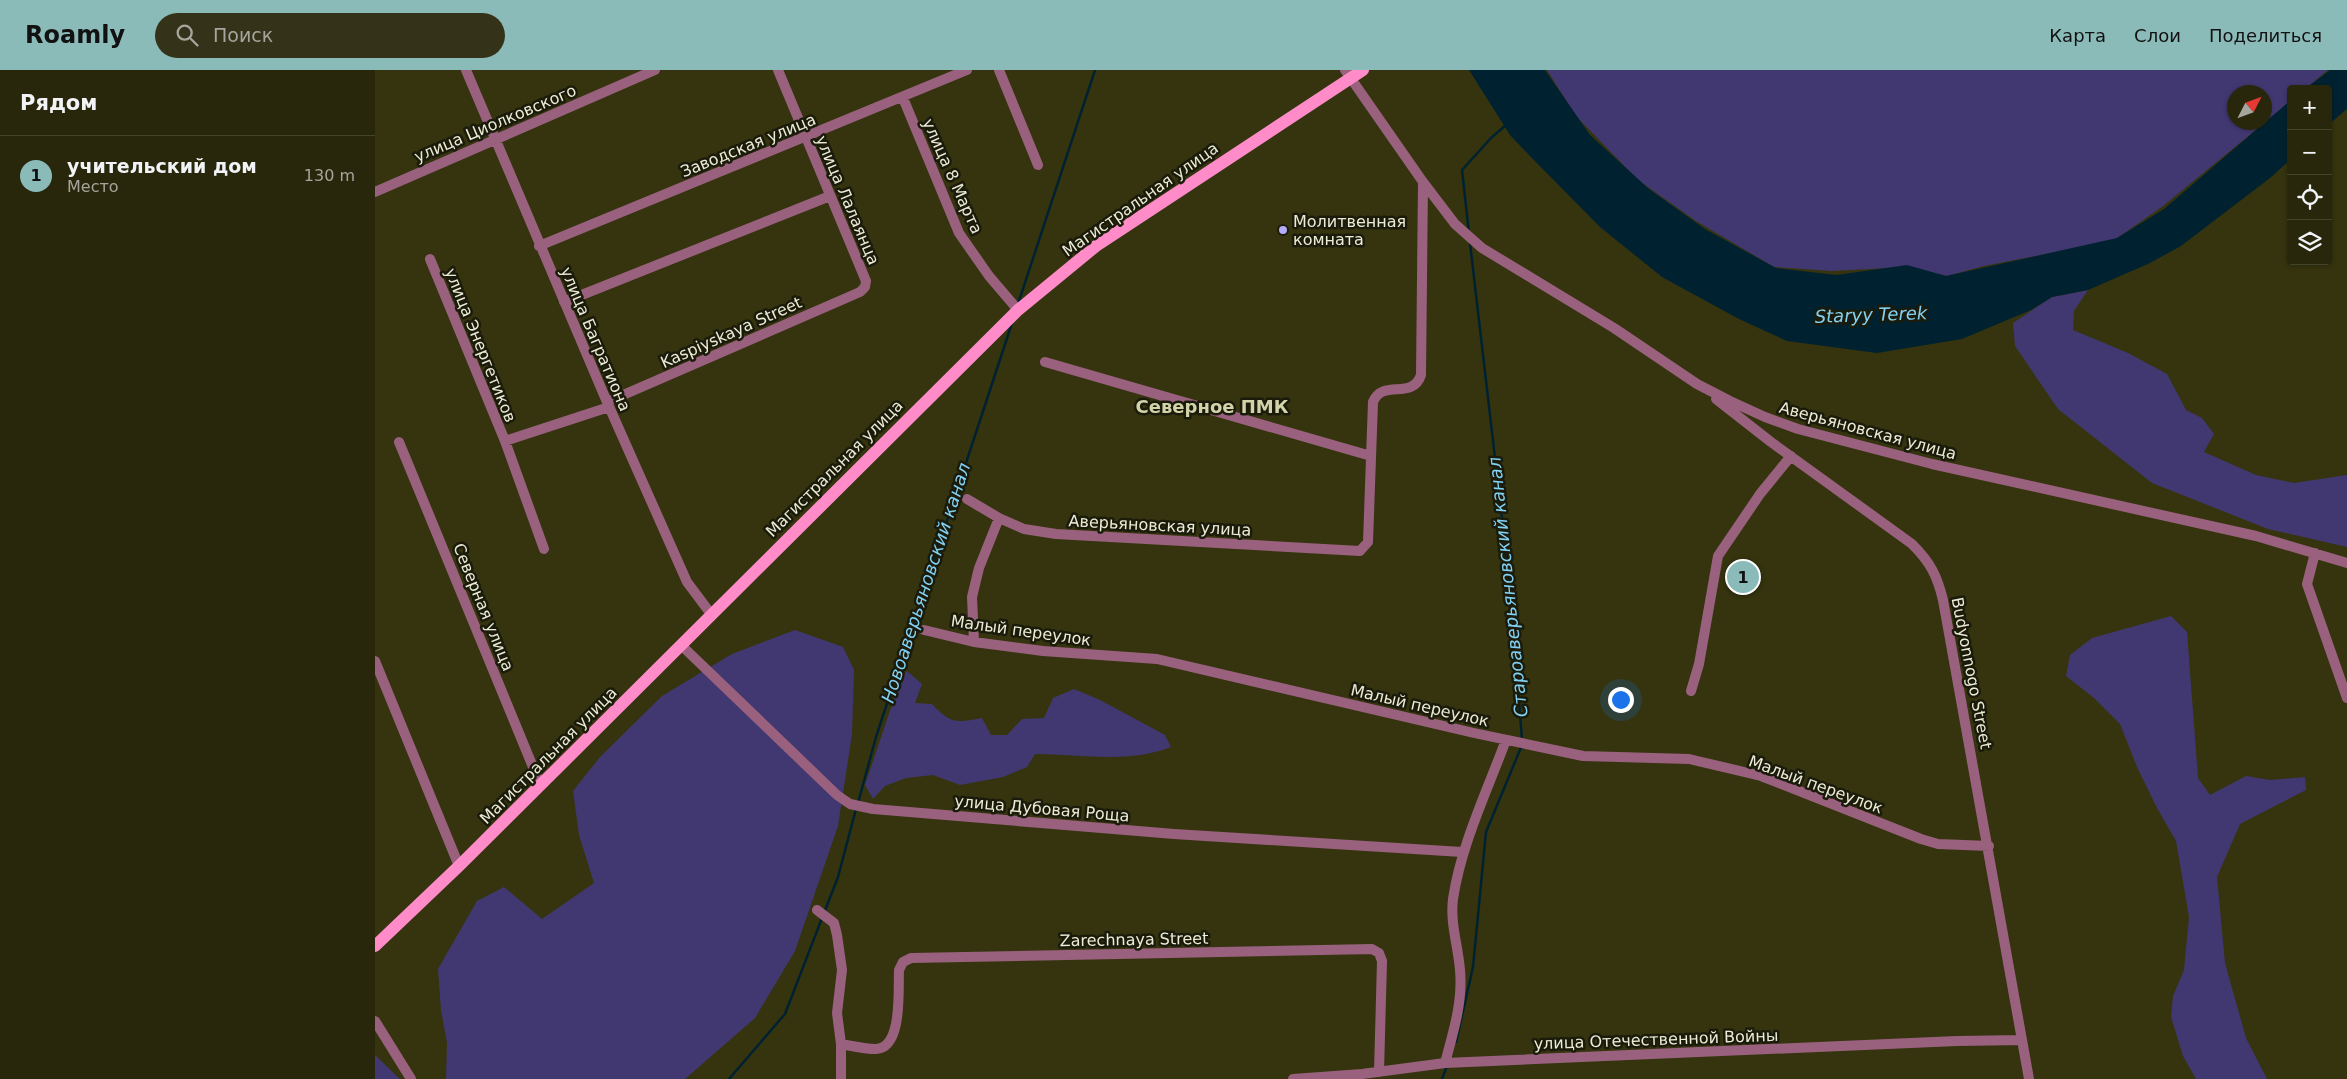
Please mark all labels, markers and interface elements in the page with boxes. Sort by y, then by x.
search box [155,13,505,58]
text: Roamly [25,21,125,49]
icon: search [173,21,201,49]
text: Поиск [213,24,273,46]
text: Карта [2049,25,2106,46]
text: Слои [2134,25,2181,46]
text: Поделиться [2209,25,2322,46]
street label: улица Циолковского [411,81,579,166]
north arrow [2227,85,2272,130]
map controls [2287,85,2332,265]
button: + [2287,85,2332,130]
text: Рядом [20,91,97,115]
street label: Заводская улица [678,110,819,181]
street label: улица 8 Марта [919,116,986,237]
button: − [2287,130,2332,175]
street label: улица Лалаянца [812,133,883,268]
street label: Магистральная улица [1059,138,1222,261]
text: учительский дом [67,155,257,177]
text: 1 [30,166,42,185]
text: 130 m [304,166,355,185]
button: locate [2287,175,2332,220]
text: Место [67,177,119,196]
place label: Молитвенная комната [1293,212,1406,249]
button: layers [2287,220,2332,265]
marker: Молитвенная комната [1277,224,1289,236]
street label: улица Багратиона [557,264,635,414]
street label: улица Энергетиков [441,265,520,425]
street label: Kaspiyskaya Street [658,293,805,372]
water label: Staryy Terek [1814,302,1929,327]
street label: Магистральная улица [762,396,907,541]
district label: Северное ПМК [1136,396,1289,417]
street label: Аверьяновская улица [1777,398,1959,463]
water label: Староаверьяновский канал [1483,456,1532,718]
water label: Новоаверьяновский канал [877,460,974,706]
street label: Аверьяновская улица [1068,511,1252,540]
street label: Северная улица [449,540,518,674]
pin: 1 [1727,558,1759,596]
street label: Budyonnogo Street [1947,596,1996,751]
street label: Малый переулок [950,611,1093,650]
street label: Малый переулок [1349,680,1491,731]
street label: Магистральная улица [476,683,621,828]
your location [1608,687,1634,713]
street label: Малый переулок [1746,751,1886,818]
street label: улица Дубовая Роща [954,791,1130,826]
street label: Zarechnaya Street [1060,929,1209,950]
street label: улица Отечественной Войны [1533,1026,1779,1053]

